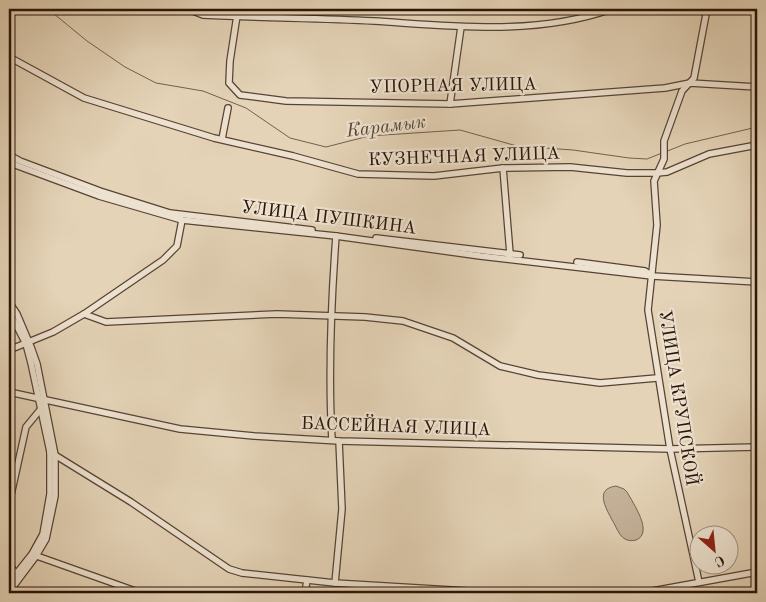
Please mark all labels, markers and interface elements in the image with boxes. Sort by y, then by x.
street label: УПОРНАЯ УЛИЦА [369,76,537,96]
water label: Карамык [344,113,427,142]
street label: КУЗНЕЧНАЯ УЛИЦА [368,145,561,169]
street label: УЛИЦА ПУШКИНА [240,198,418,238]
street label: УЛИЦА КРУПСКОЙ [655,308,705,488]
street label: БАССЕЙНАЯ УЛИЦА [301,411,492,439]
north arrow [688,524,738,574]
text: С [712,552,727,569]

